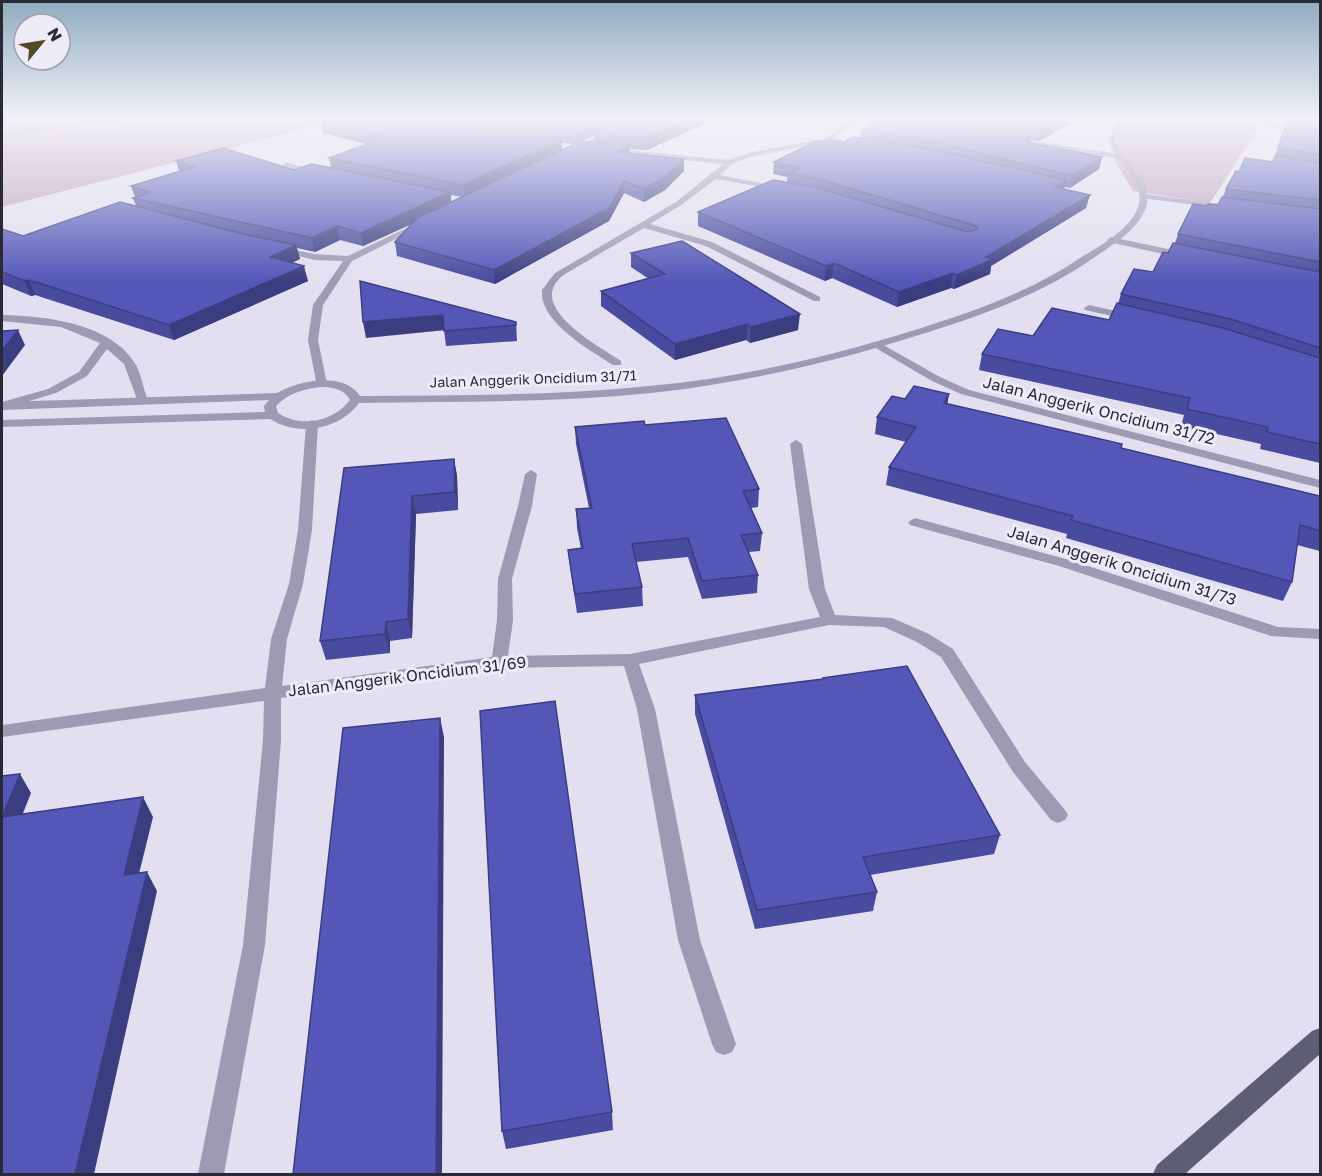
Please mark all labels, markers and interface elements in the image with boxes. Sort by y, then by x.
north arrow [12,12,72,72]
text: N [43,24,67,45]
street label: Jalan Anggerik Oncidium 31/71 [429,366,637,391]
street label: Jalan Anggerik Oncidium 31/72 [981,371,1217,449]
street label: Jalan Anggerik Oncidium 31/73 [1005,521,1239,609]
street label: Jalan Anggerik Oncidium 31/69 [287,651,527,701]

